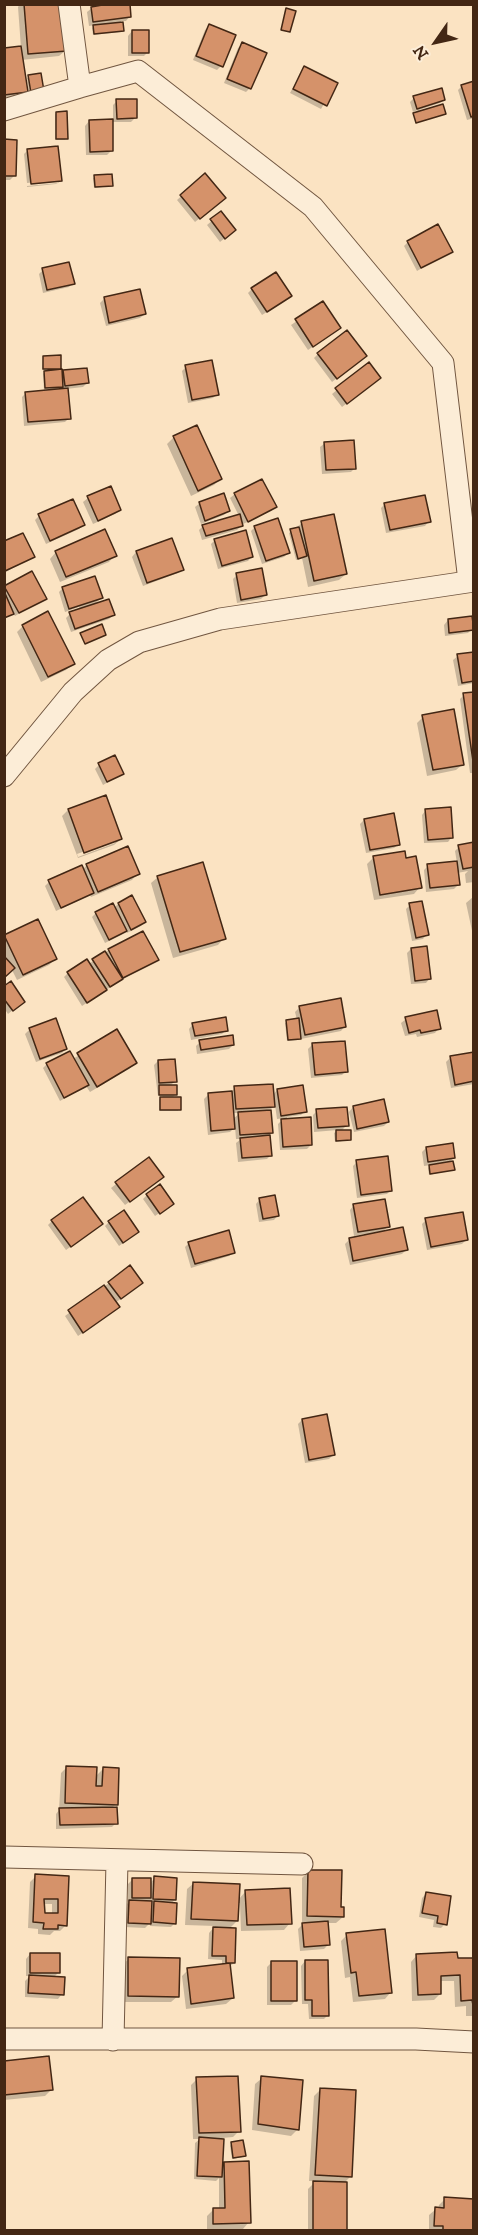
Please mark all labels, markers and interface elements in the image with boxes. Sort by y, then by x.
north arrow [406,12,466,72]
text: N [409,41,433,63]

